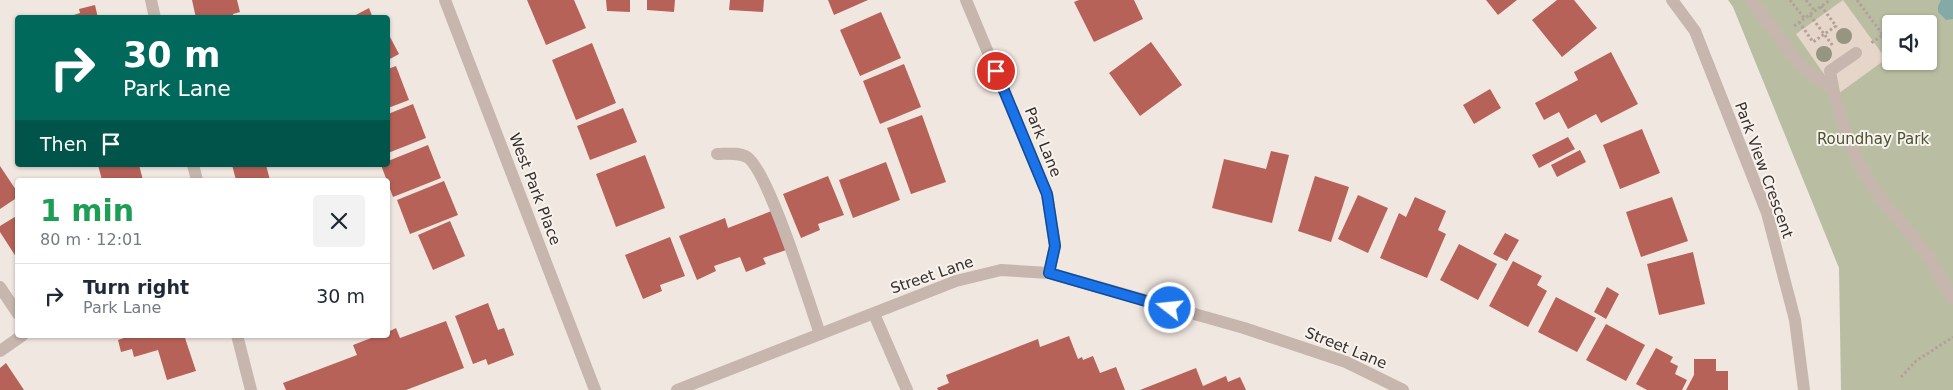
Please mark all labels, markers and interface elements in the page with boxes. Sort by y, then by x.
map controls [1882,15,1937,70]
button: sound [1882,15,1937,70]
icon: right [40,35,105,100]
text: 30 m [123,35,220,75]
pin [975,50,1017,92]
icon: arrive [982,57,1010,85]
text: Park Lane [123,76,231,101]
street label: Park View Crescent [1731,99,1797,241]
street label: Park Lane [1021,105,1065,179]
icon: arrive [97,130,125,158]
street label: West Park Place [505,130,565,248]
park label: Roundhay Park [1817,130,1929,148]
text: Then [40,133,87,155]
text: 1 min [40,193,134,228]
button: close [313,195,365,247]
text: 80 m · 12:01 [40,230,142,249]
street label: Street Lane [888,252,976,298]
text: Turn right [83,276,189,298]
position arrow [1143,281,1195,333]
icon: right [40,282,68,310]
text: 30 m [316,285,365,307]
text: Park Lane [83,298,161,317]
street label: Street Lane [1302,323,1390,373]

